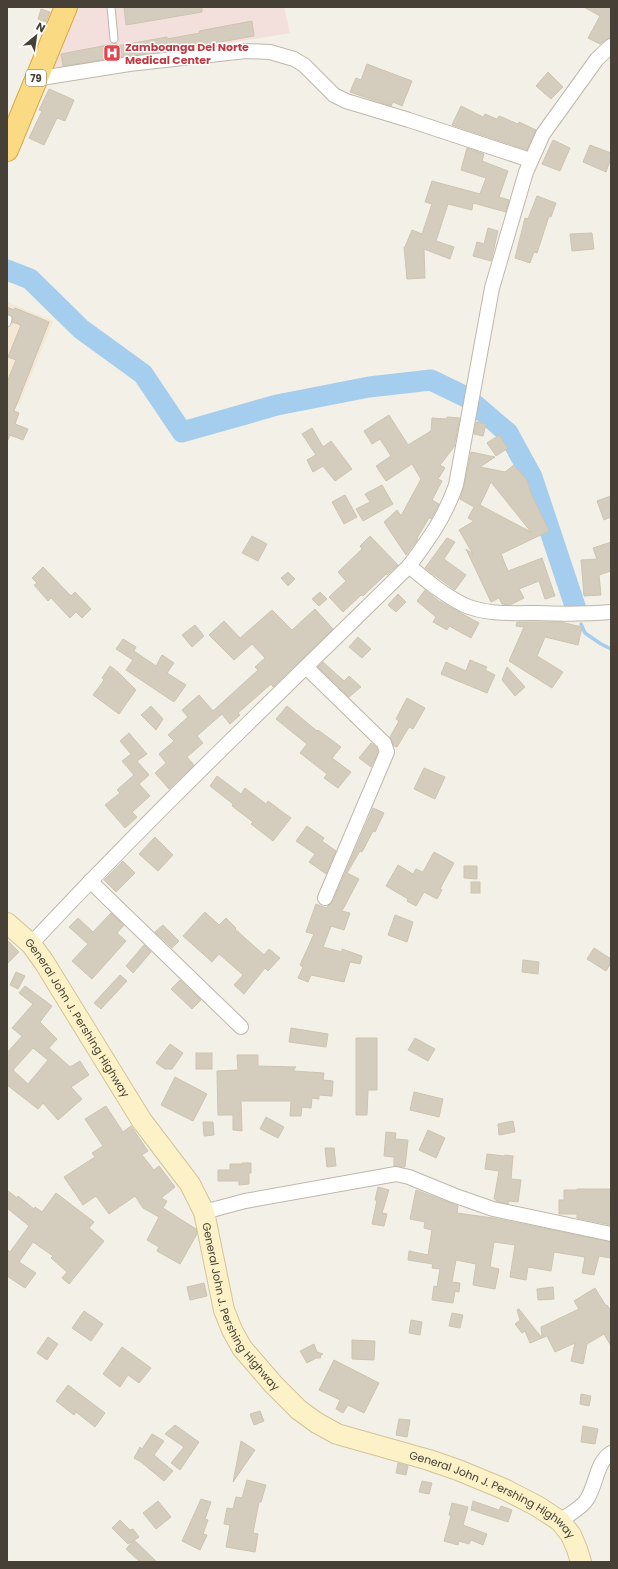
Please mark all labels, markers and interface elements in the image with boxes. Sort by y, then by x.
north arrow [16,16,56,56]
text: N [33,18,48,36]
place label: Zamboanga Del Norte Medical Center [125,39,249,68]
hospital icon: Zamboanga Del Norte Medical Center [102,43,122,63]
road number: 79 [26,70,46,86]
street label: General John J. Pershing Highway [22,934,134,1101]
street label: General John J. Pershing Highway [198,1221,284,1395]
street label: General John J. Pershing Highway [408,1447,579,1542]

